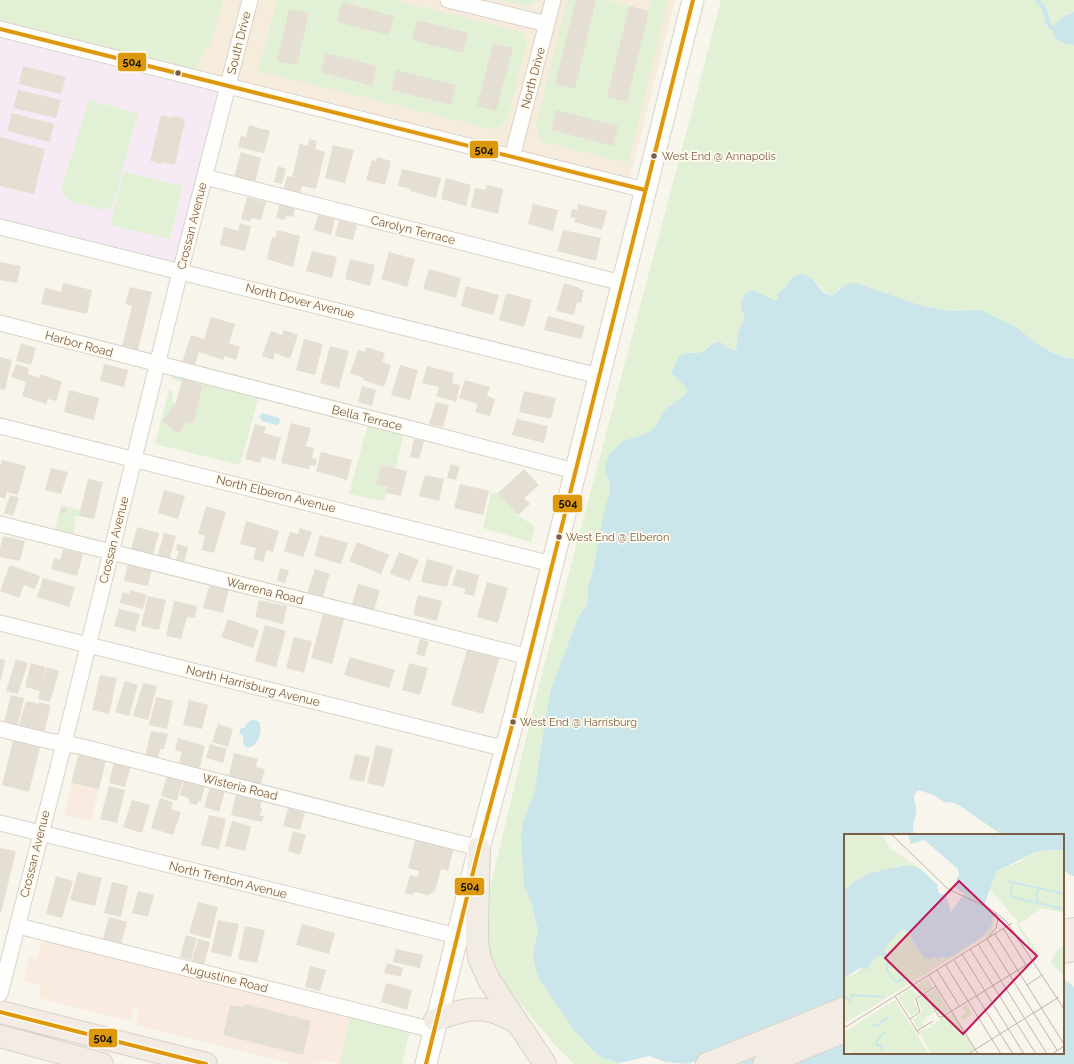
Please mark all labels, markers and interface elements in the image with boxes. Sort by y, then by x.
street label: South Drive [224,10,254,76]
street label: North Drive [518,46,548,110]
line badge: 504 [117,52,147,72]
text: 504 [122,56,142,69]
unlabelled marker [173,68,183,78]
line badge: 504 [469,140,499,159]
text: 504 [474,144,494,157]
place label: West End @ Annapolis [662,150,776,163]
marker: West End @ Annapolis [649,151,659,161]
street label: Crossan Avenue [174,181,210,271]
street label: Carolyn Terrace [369,213,457,247]
street label: North Dover Avenue [244,281,356,321]
street label: Harbor Road [43,328,115,360]
street label: Bella Terrace [330,402,404,434]
street label: North Elberon Avenue [215,472,337,516]
line badge: 504 [552,494,583,513]
street label: Crossan Avenue [96,495,132,585]
text: 504 [558,497,578,510]
place label: West End @ Elberon [566,531,669,544]
marker: West End @ Elberon [554,532,564,542]
street label: Warrena Road [225,575,305,607]
street label: North Harrisburg Avenue [185,663,321,709]
place label: West End @ Harrisburg [520,716,637,729]
marker: West End @ Harrisburg [508,717,518,727]
street label: Wisteria Road [201,771,279,803]
street label: Crossan Avenue [17,809,53,899]
inset map [844,834,1064,1054]
street label: North Trenton Avenue [167,859,289,901]
line badge: 504 [454,877,485,896]
text: 504 [460,880,480,893]
street label: Augustine Road [181,961,269,995]
line badge: 504 [88,1028,118,1048]
text: 504 [93,1032,113,1045]

